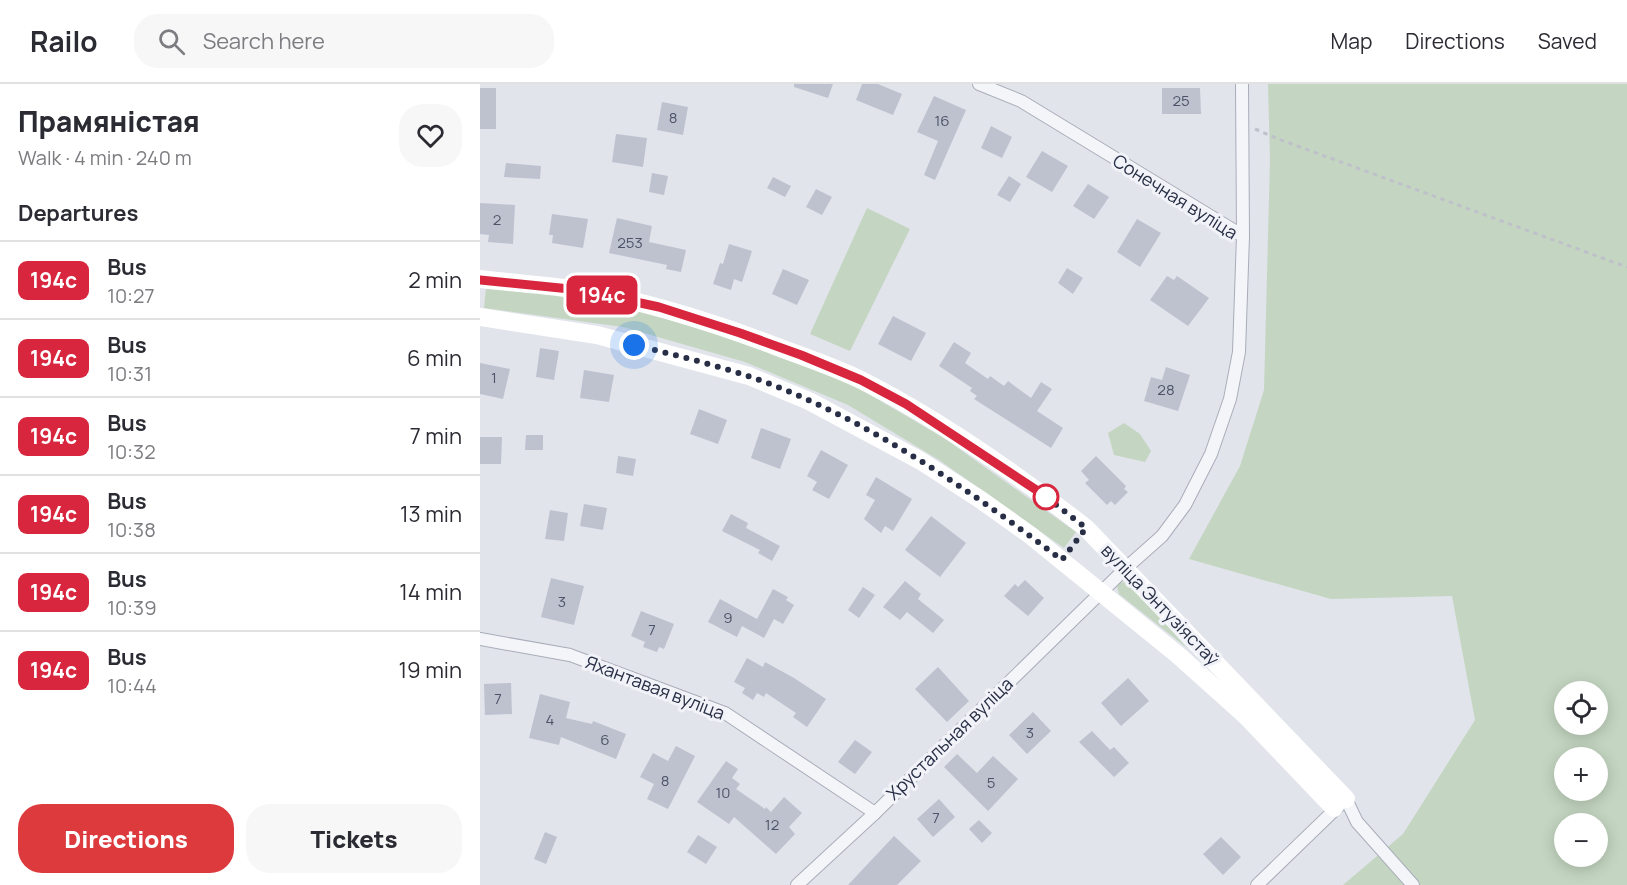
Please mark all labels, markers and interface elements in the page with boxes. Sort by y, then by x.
search box [134,14,554,68]
text: Railo [30,22,98,60]
icon: search [155,25,188,58]
text: Search here [203,26,325,56]
text: Map [1331,27,1372,55]
text: Directions [1405,27,1505,55]
text: Saved [1538,27,1597,55]
house number: 25 [1172,90,1190,111]
text: Прамяністая [18,102,200,140]
button: heart [399,104,462,167]
house number: 8 [669,107,677,128]
house number: 16 [934,110,950,131]
text: Walk · 4 min · 240 m [18,144,192,171]
street label: Сонечная вуліца [1108,148,1243,244]
text: Departures [18,198,138,228]
house number: 2 [493,209,501,230]
house number: 253 [617,232,643,253]
text: Bus [107,252,147,282]
text: 2 min [408,265,462,295]
text: 194с [30,266,77,294]
line badge: 194с [560,276,644,314]
text: 194с [578,281,626,309]
text: 10:27 [107,282,155,309]
text: Bus [107,330,147,360]
your location [619,330,649,360]
text: 6 min [407,343,462,373]
text: 194с [30,344,77,372]
text: 10:31 [107,360,152,387]
house number: 1 [491,367,497,388]
house number: 28 [1157,379,1175,400]
text: Bus [107,408,147,438]
text: 7 min [410,421,462,451]
text: 194с [30,422,77,450]
text: 10:32 [107,438,156,465]
unlabelled marker [1033,484,1059,510]
text: Bus [107,486,147,516]
text: 13 min [400,499,462,529]
text: 194с [30,500,77,528]
text: 10:38 [107,516,156,543]
street label: вуліца Энтузіястаў [1096,538,1225,671]
text: Bus [107,564,147,594]
text: 14 min [399,577,462,607]
text: 194с [30,578,77,606]
house number: 3 [558,591,566,612]
text: 10:39 [107,594,157,621]
house number: 9 [723,607,733,628]
house number: 7 [648,619,656,640]
text: Bus [107,642,147,672]
street label: Яхантавая вуліца [582,649,729,725]
text: 19 min [399,655,462,685]
text: 194с [30,656,77,684]
text: 10:44 [107,672,157,699]
street label: Хрустальная вуліца [881,672,1018,805]
map controls [1554,681,1608,867]
button: locate [1554,681,1608,735]
house number: 7 [494,688,502,709]
house number: 4 [546,709,555,730]
house number: 3 [1026,722,1034,743]
house number: 6 [600,729,610,750]
button: + [1554,747,1608,801]
house number: 8 [661,770,669,791]
house number: 5 [987,772,995,793]
house number: 10 [716,782,731,803]
button: Directions [18,804,234,873]
button: Tickets [246,804,462,873]
house number: 7 [932,807,940,828]
button: − [1554,813,1608,867]
house number: 12 [765,814,779,835]

